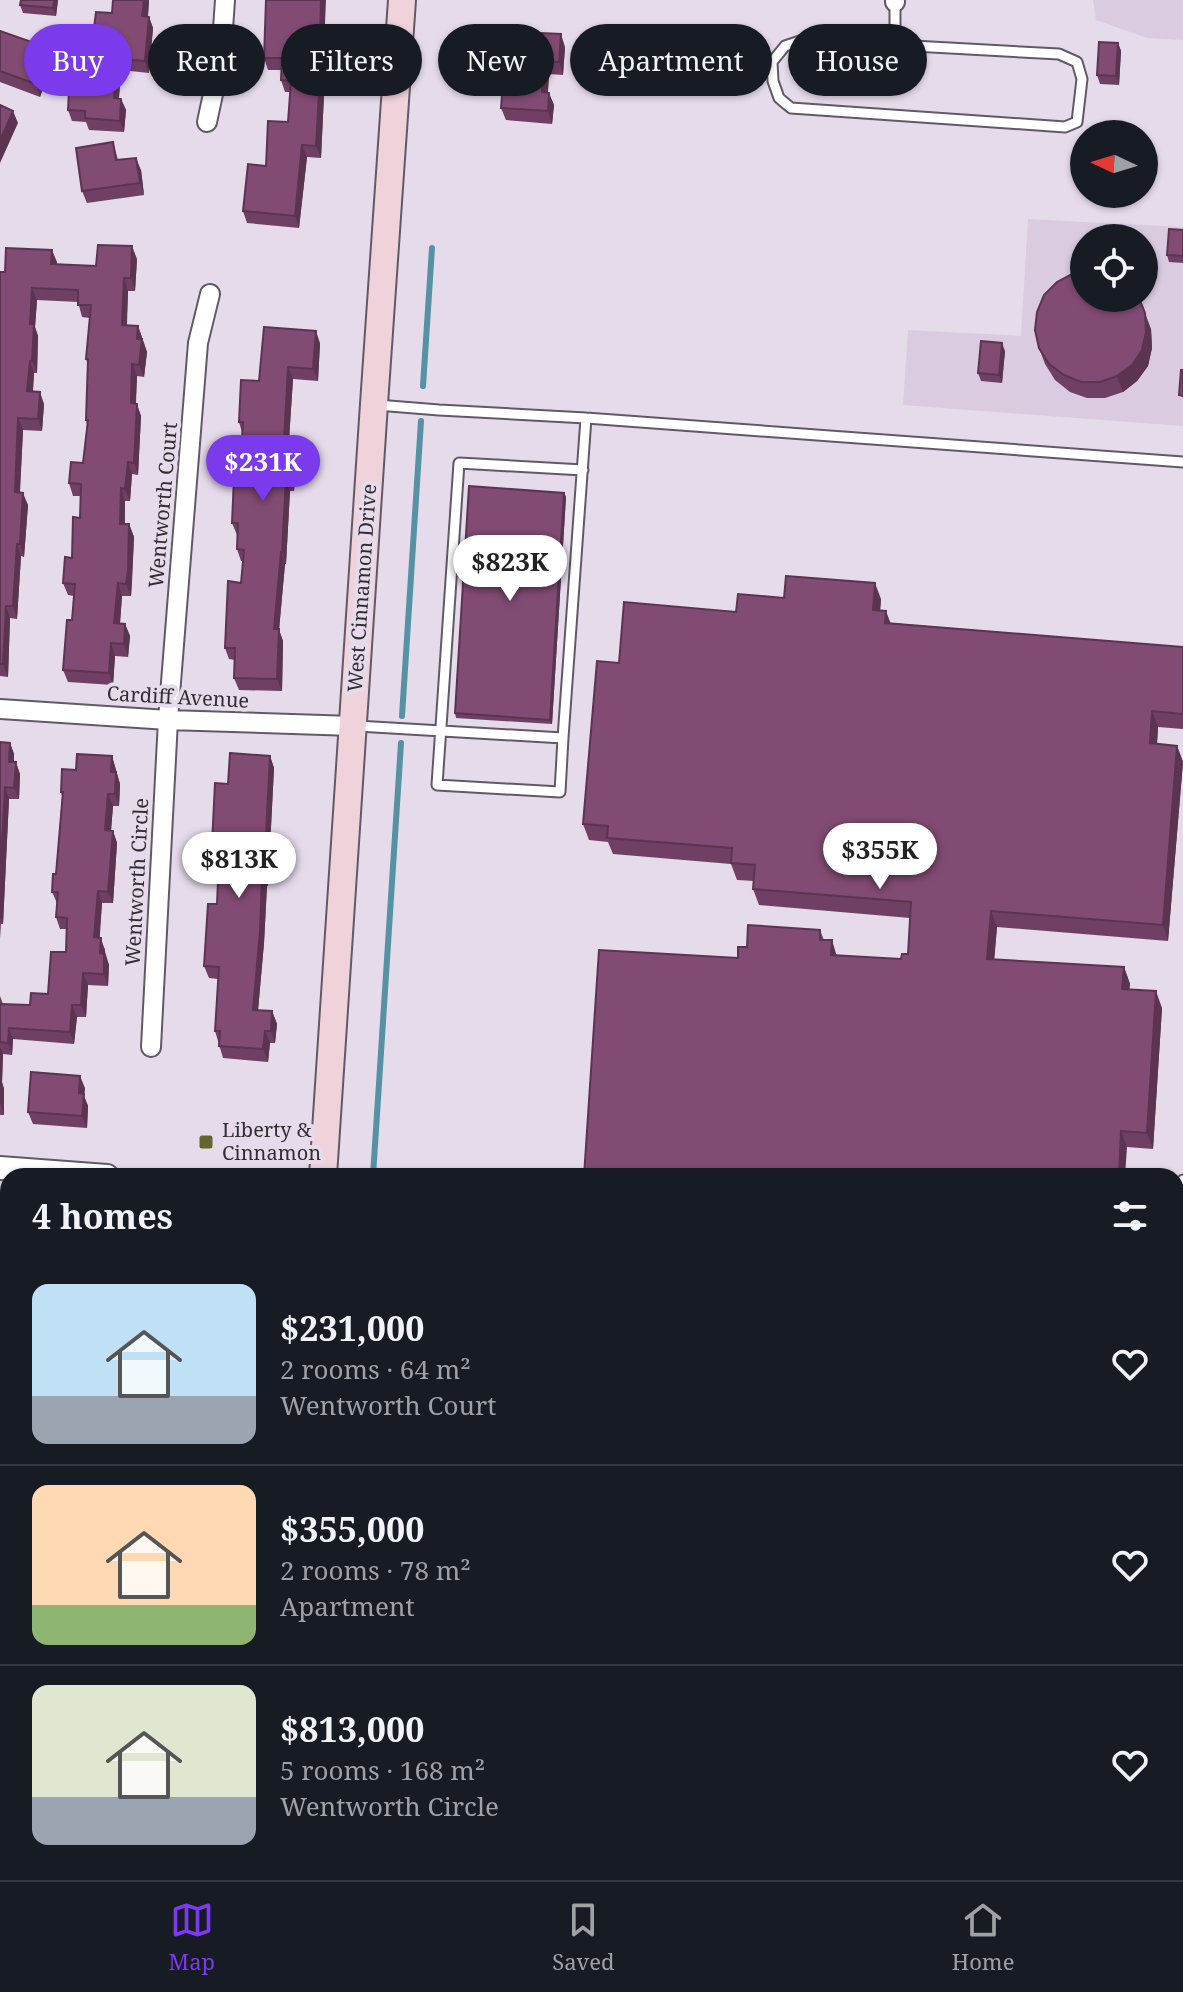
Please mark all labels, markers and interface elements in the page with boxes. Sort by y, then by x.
chip: Buy [24,24,132,96]
chip: Rent [148,24,265,96]
chip: Filters [281,24,422,96]
chip: New [438,24,554,96]
chip: Apartment [570,24,772,96]
chip: House [788,24,927,96]
north arrow [1070,120,1158,208]
map controls [1070,120,1158,312]
button: locate [1070,224,1158,312]
street label: Wentworth Court [142,421,183,589]
pin: $231K [207,435,319,503]
text: $231K [224,443,302,479]
street label: West Cinnamon Drive [341,483,382,693]
pin: $823K [454,535,566,603]
text: $823K [471,543,549,579]
street label: Cardiff Avenue [106,679,250,714]
street label: Wentworth Circle [119,797,154,967]
pin: $355K [824,823,936,891]
text: $355K [841,831,919,867]
pin: $813K [183,832,295,900]
text: $813K [200,840,278,876]
place label: Liberty & Cinnamon [222,1116,321,1166]
marker: Liberty & Cinnamon [197,1133,215,1151]
text: 4 homes [32,1193,173,1239]
icon: filters [1108,1194,1152,1238]
text: $231,000 [280,1305,424,1351]
icon: home [96,1316,192,1412]
icon: heart [1108,1342,1152,1386]
text: 2 rooms · 64 m² [280,1351,471,1387]
text: Wentworth Court [280,1387,496,1423]
text: $355,000 [280,1506,424,1552]
icon: home [96,1517,192,1613]
icon: heart [1108,1543,1152,1587]
text: 2 rooms · 78 m² [280,1552,471,1588]
text: Apartment [280,1588,415,1624]
text: $813,000 [280,1706,424,1752]
icon: home [96,1717,192,1813]
icon: heart [1108,1743,1152,1787]
text: 5 rooms · 168 m² [280,1752,485,1788]
text: Wentworth Circle [280,1788,499,1824]
tab: Map [169,1898,215,1976]
tab: Saved [552,1898,615,1976]
tab: Home [952,1898,1014,1976]

